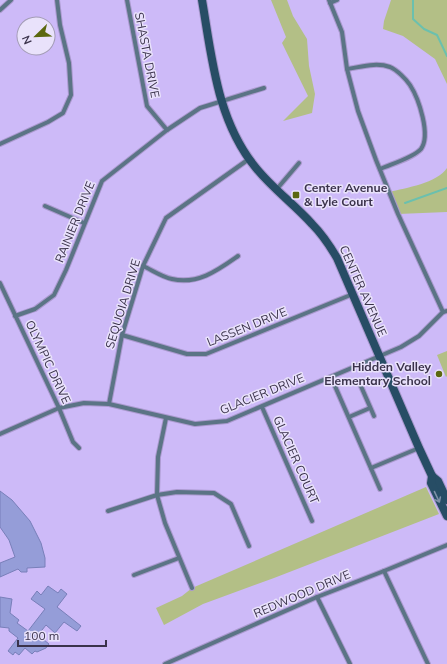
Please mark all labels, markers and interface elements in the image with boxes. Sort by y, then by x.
street label: SHASTA DRIVE [132,11,163,99]
north arrow [16,16,56,56]
text: N [19,33,35,46]
street label: RAINIER DRIVE [51,179,98,265]
place label: Center Avenue & Lyle Court [304,180,388,209]
marker: Center Avenue & Lyle Court [291,190,301,200]
street label: CENTER AVENUE [337,243,390,339]
street label: SEQUOIA DRIVE [102,257,143,350]
street label: LASSEN DRIVE [205,304,289,349]
street label: OLYMPIC DRIVE [23,318,74,406]
place label: Hidden Valley Elementary School [324,359,431,388]
marker: Hidden Valley Elementary School [434,369,444,379]
street label: GLACIER DRIVE [218,370,306,417]
street label: GLACIER COURT [270,413,323,507]
one-way arrow [434,490,441,502]
street label: REDWOOD DRIVE [251,566,352,621]
scale bar [18,622,106,648]
text: 100 m [24,628,59,643]

